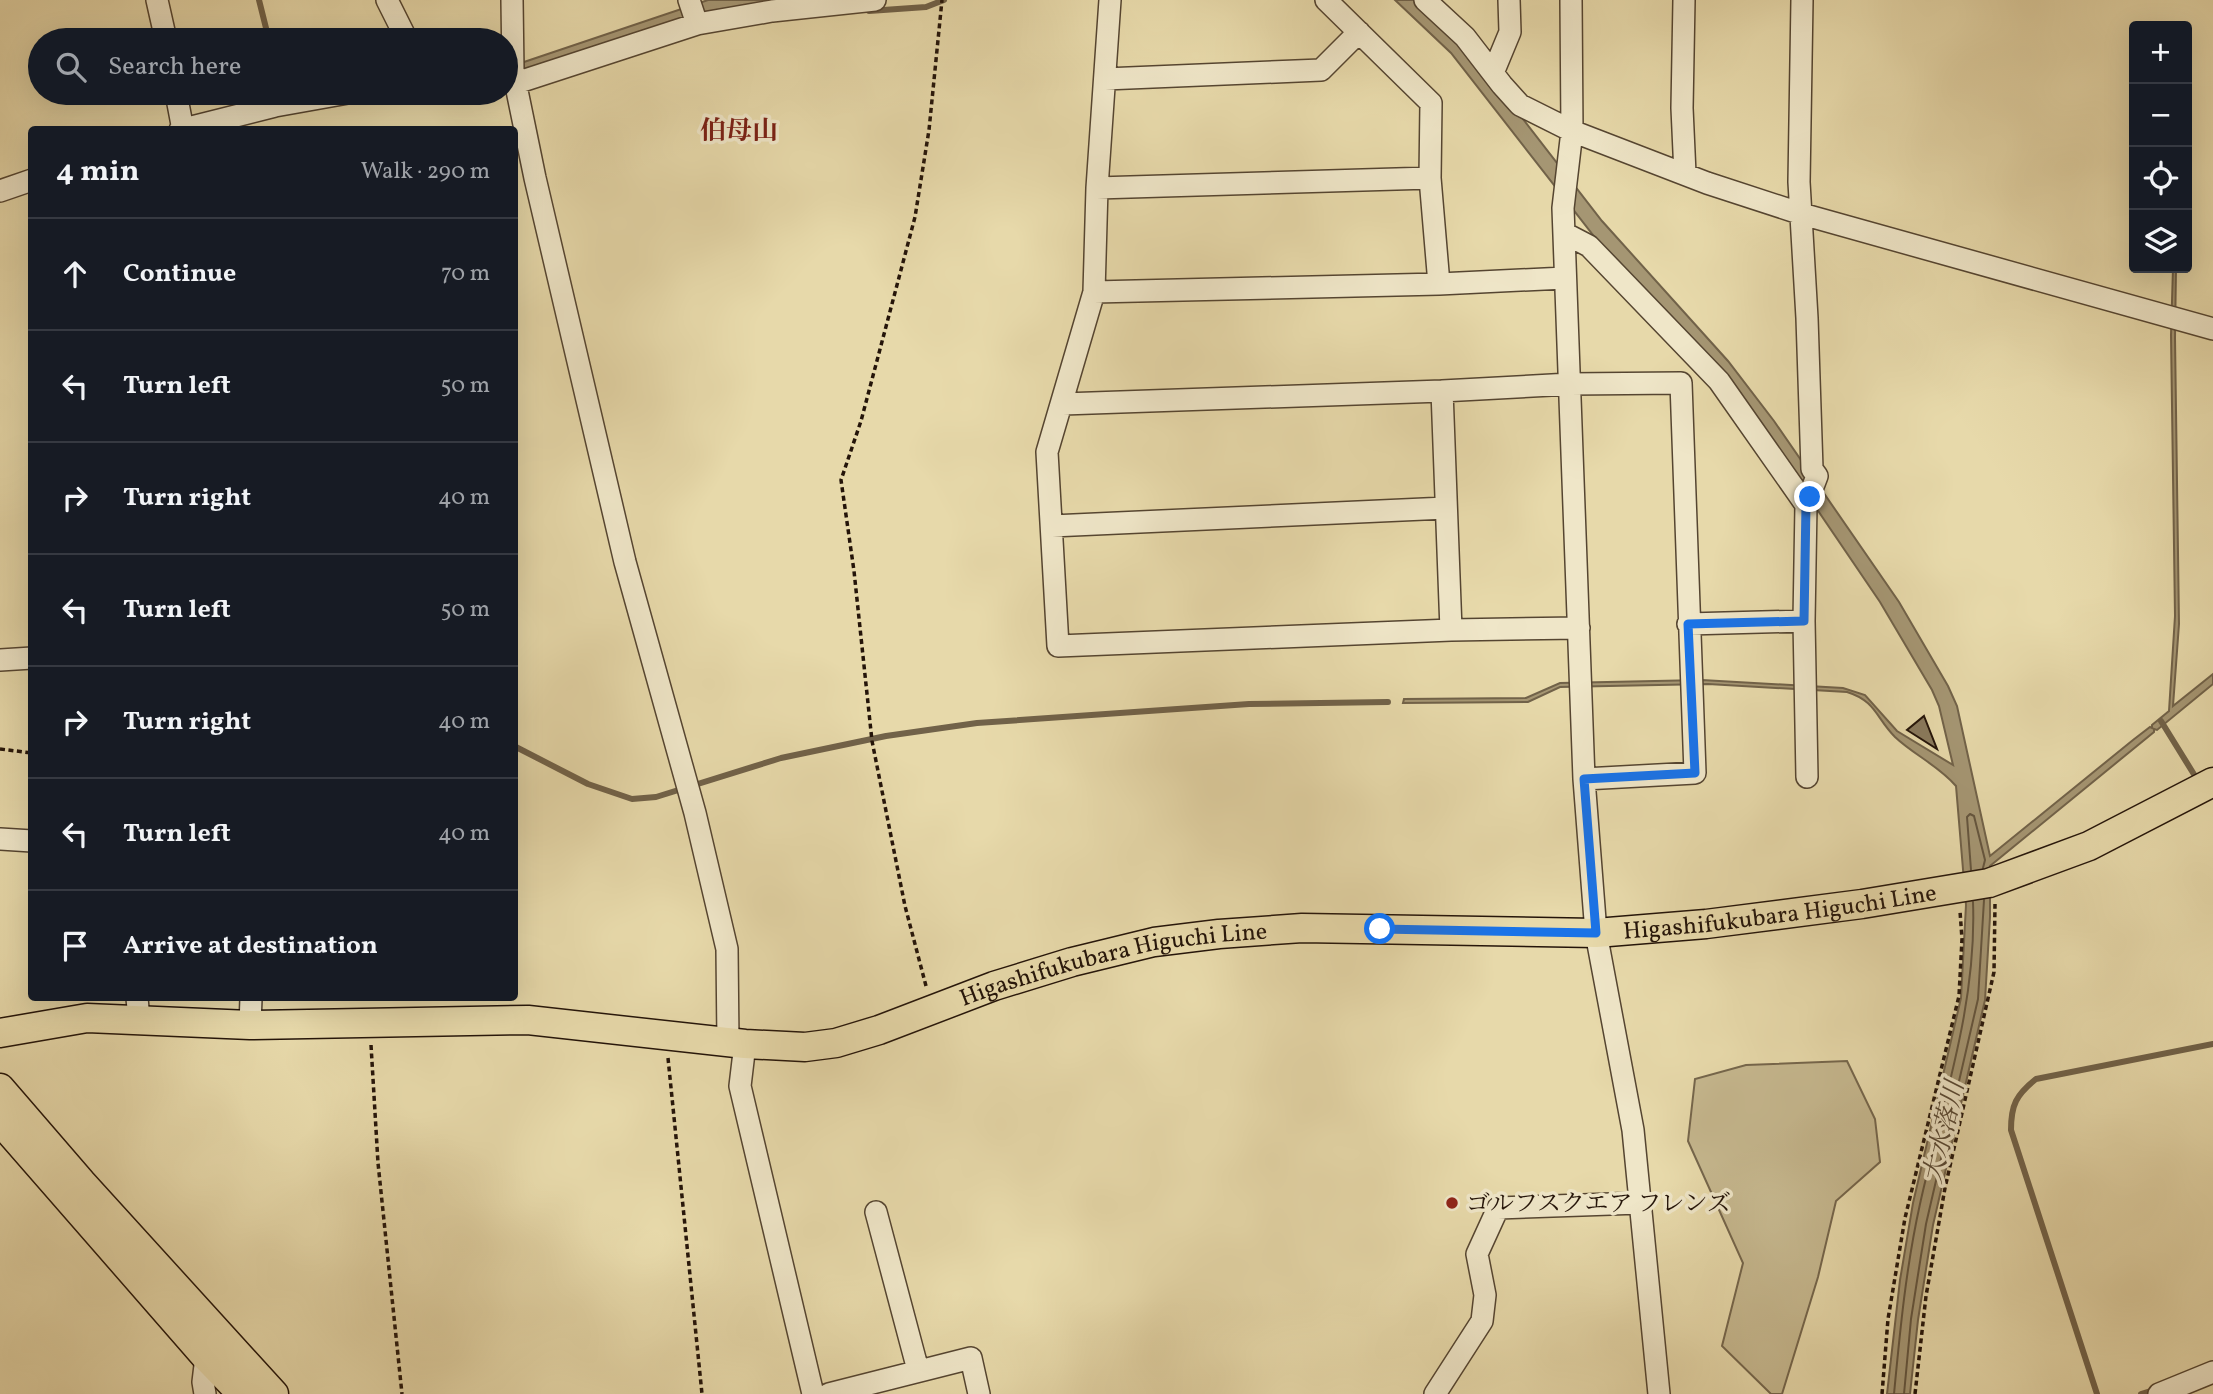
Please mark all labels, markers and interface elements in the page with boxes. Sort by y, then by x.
map controls [2129,21,2192,273]
button: + [2129,21,2192,84]
search box [28,28,518,105]
icon: search [52,48,90,86]
text: Search here [108,49,241,85]
button: − [2129,84,2192,147]
district label: 伯母山 [700,114,778,150]
button: locate [2129,147,2192,210]
text: 4 min [56,151,140,193]
text: Walk · 290 m [361,156,490,188]
button: layers [2129,210,2192,273]
icon: ahead [56,255,94,293]
text: Continue [123,256,236,292]
text: 70 m [441,258,490,290]
icon: left [56,367,94,405]
text: Turn left [123,368,231,404]
text: 50 m [441,370,490,402]
icon: right [56,479,94,517]
text: Turn right [123,480,251,516]
route end [1794,481,1825,512]
text: 40 m [438,482,490,514]
icon: left [56,591,94,629]
text: Turn left [123,592,231,628]
text: 50 m [441,594,490,626]
icon: right [56,703,94,741]
text: Turn right [123,704,251,740]
text: 40 m [438,706,490,738]
icon: left [56,815,94,853]
text: Turn left [123,816,231,852]
text: 40 m [438,818,490,850]
street label: Higashifukubara Higuchi Line [1622,877,1939,950]
route start [1364,913,1395,944]
street label: Higashifukubara Higuchi Line [955,916,1268,1017]
icon: arrive [56,927,94,965]
text: Arrive at destination [123,928,378,964]
water label: 大水落川 [1916,1075,1975,1187]
place label: ゴルフスクエア フレンズ [1466,1188,1731,1222]
marker: ゴルフスクエア フレンズ [1444,1195,1460,1211]

